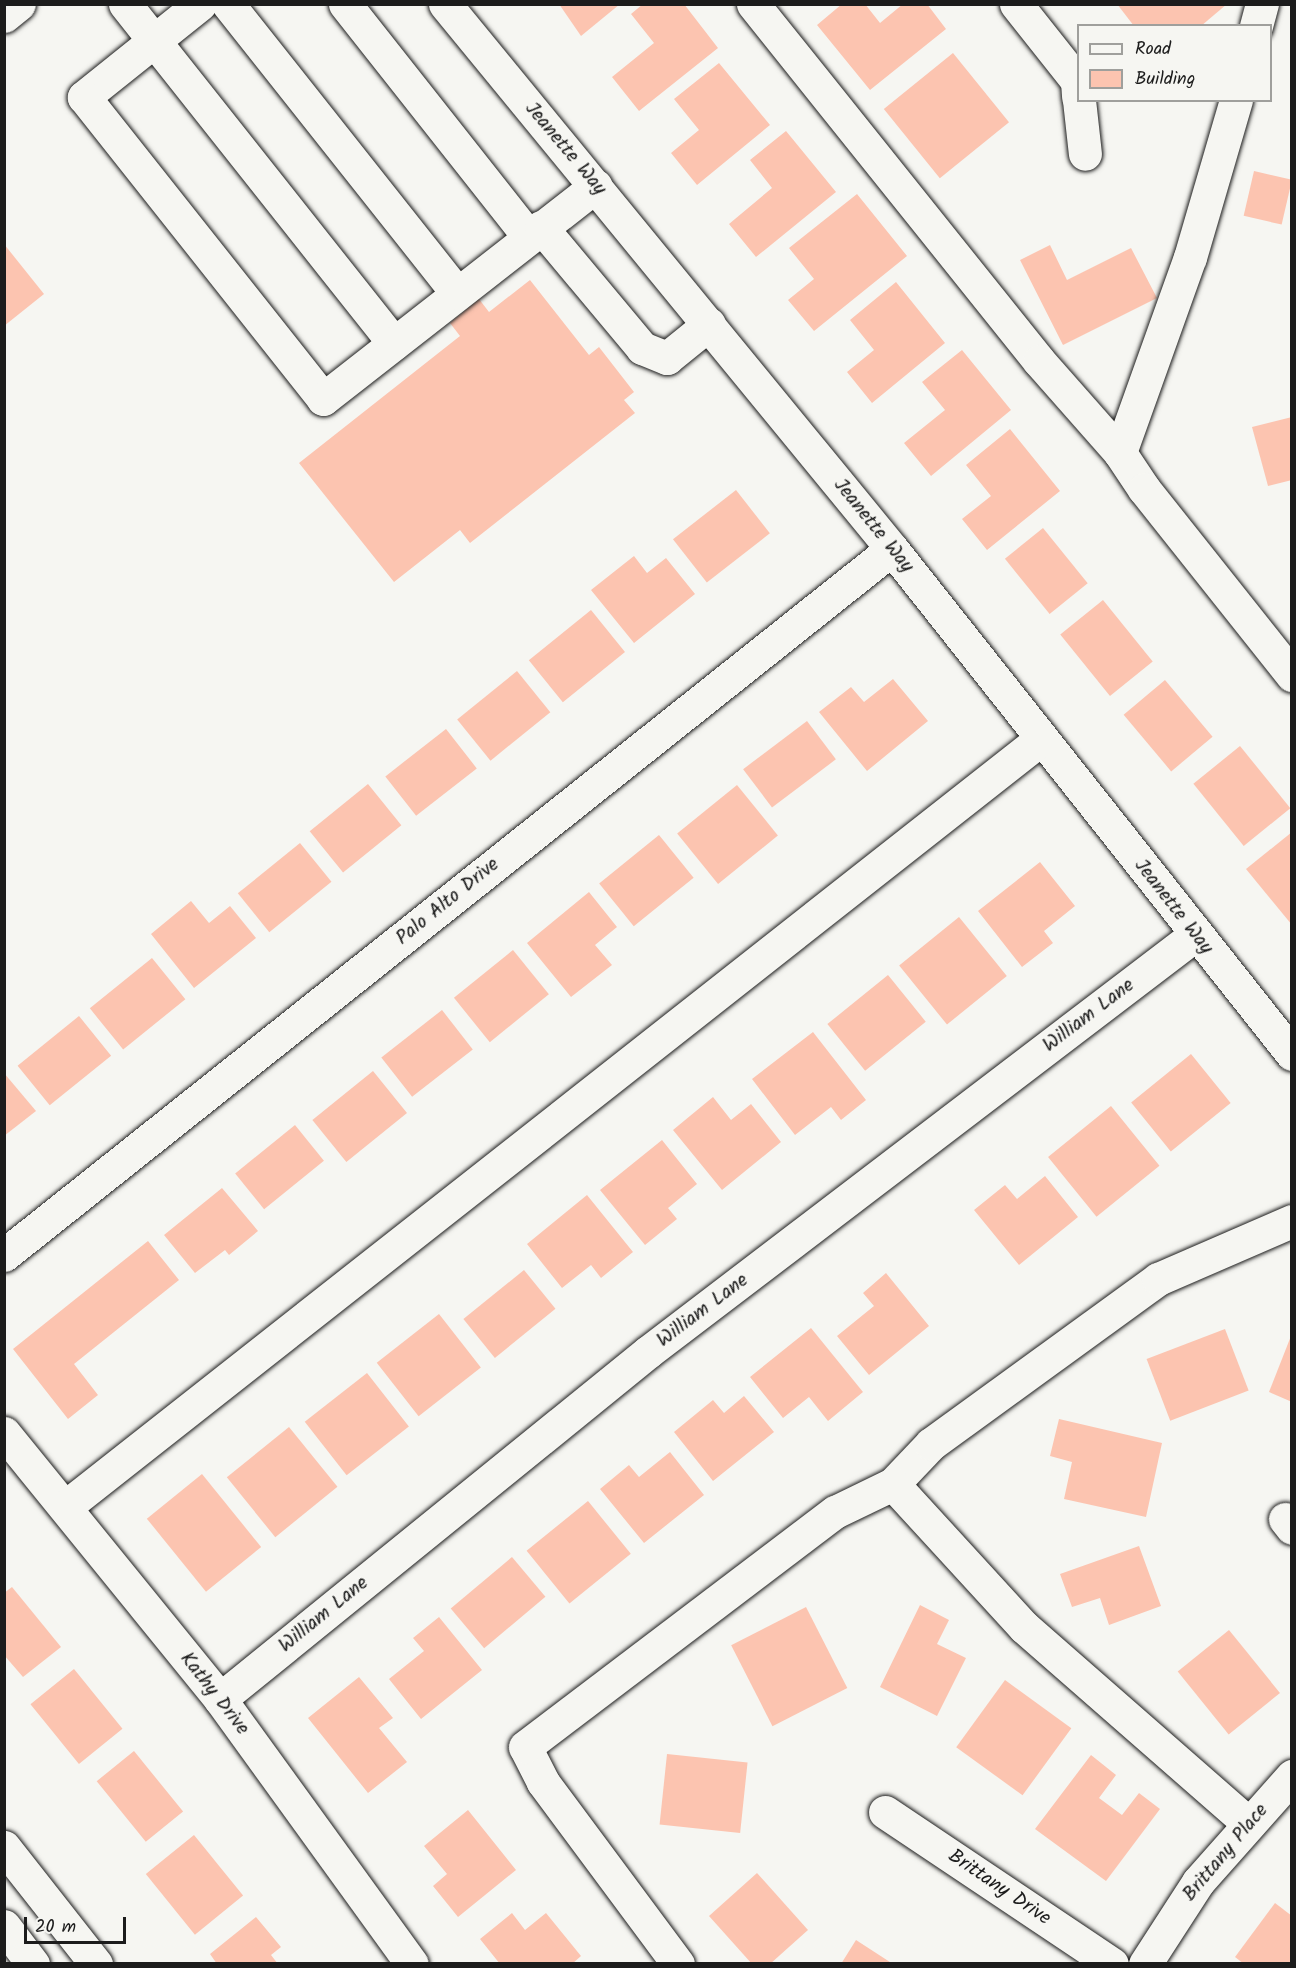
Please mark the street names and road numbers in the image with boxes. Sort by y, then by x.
street label: Jeanette Way [519,98,611,200]
street label: Jeanette Way [828,474,918,578]
street label: Palo Alto Drive [392,853,504,951]
street label: Jeanette Way [1128,855,1218,959]
street label: William Lane [1039,974,1139,1058]
street label: William Lane [653,1269,753,1353]
street label: William Lane [274,1572,374,1658]
street label: Kathy Drive [174,1648,254,1740]
street label: Brittany Place [1178,1799,1274,1907]
street label: Brittany Drive [943,1845,1055,1931]

